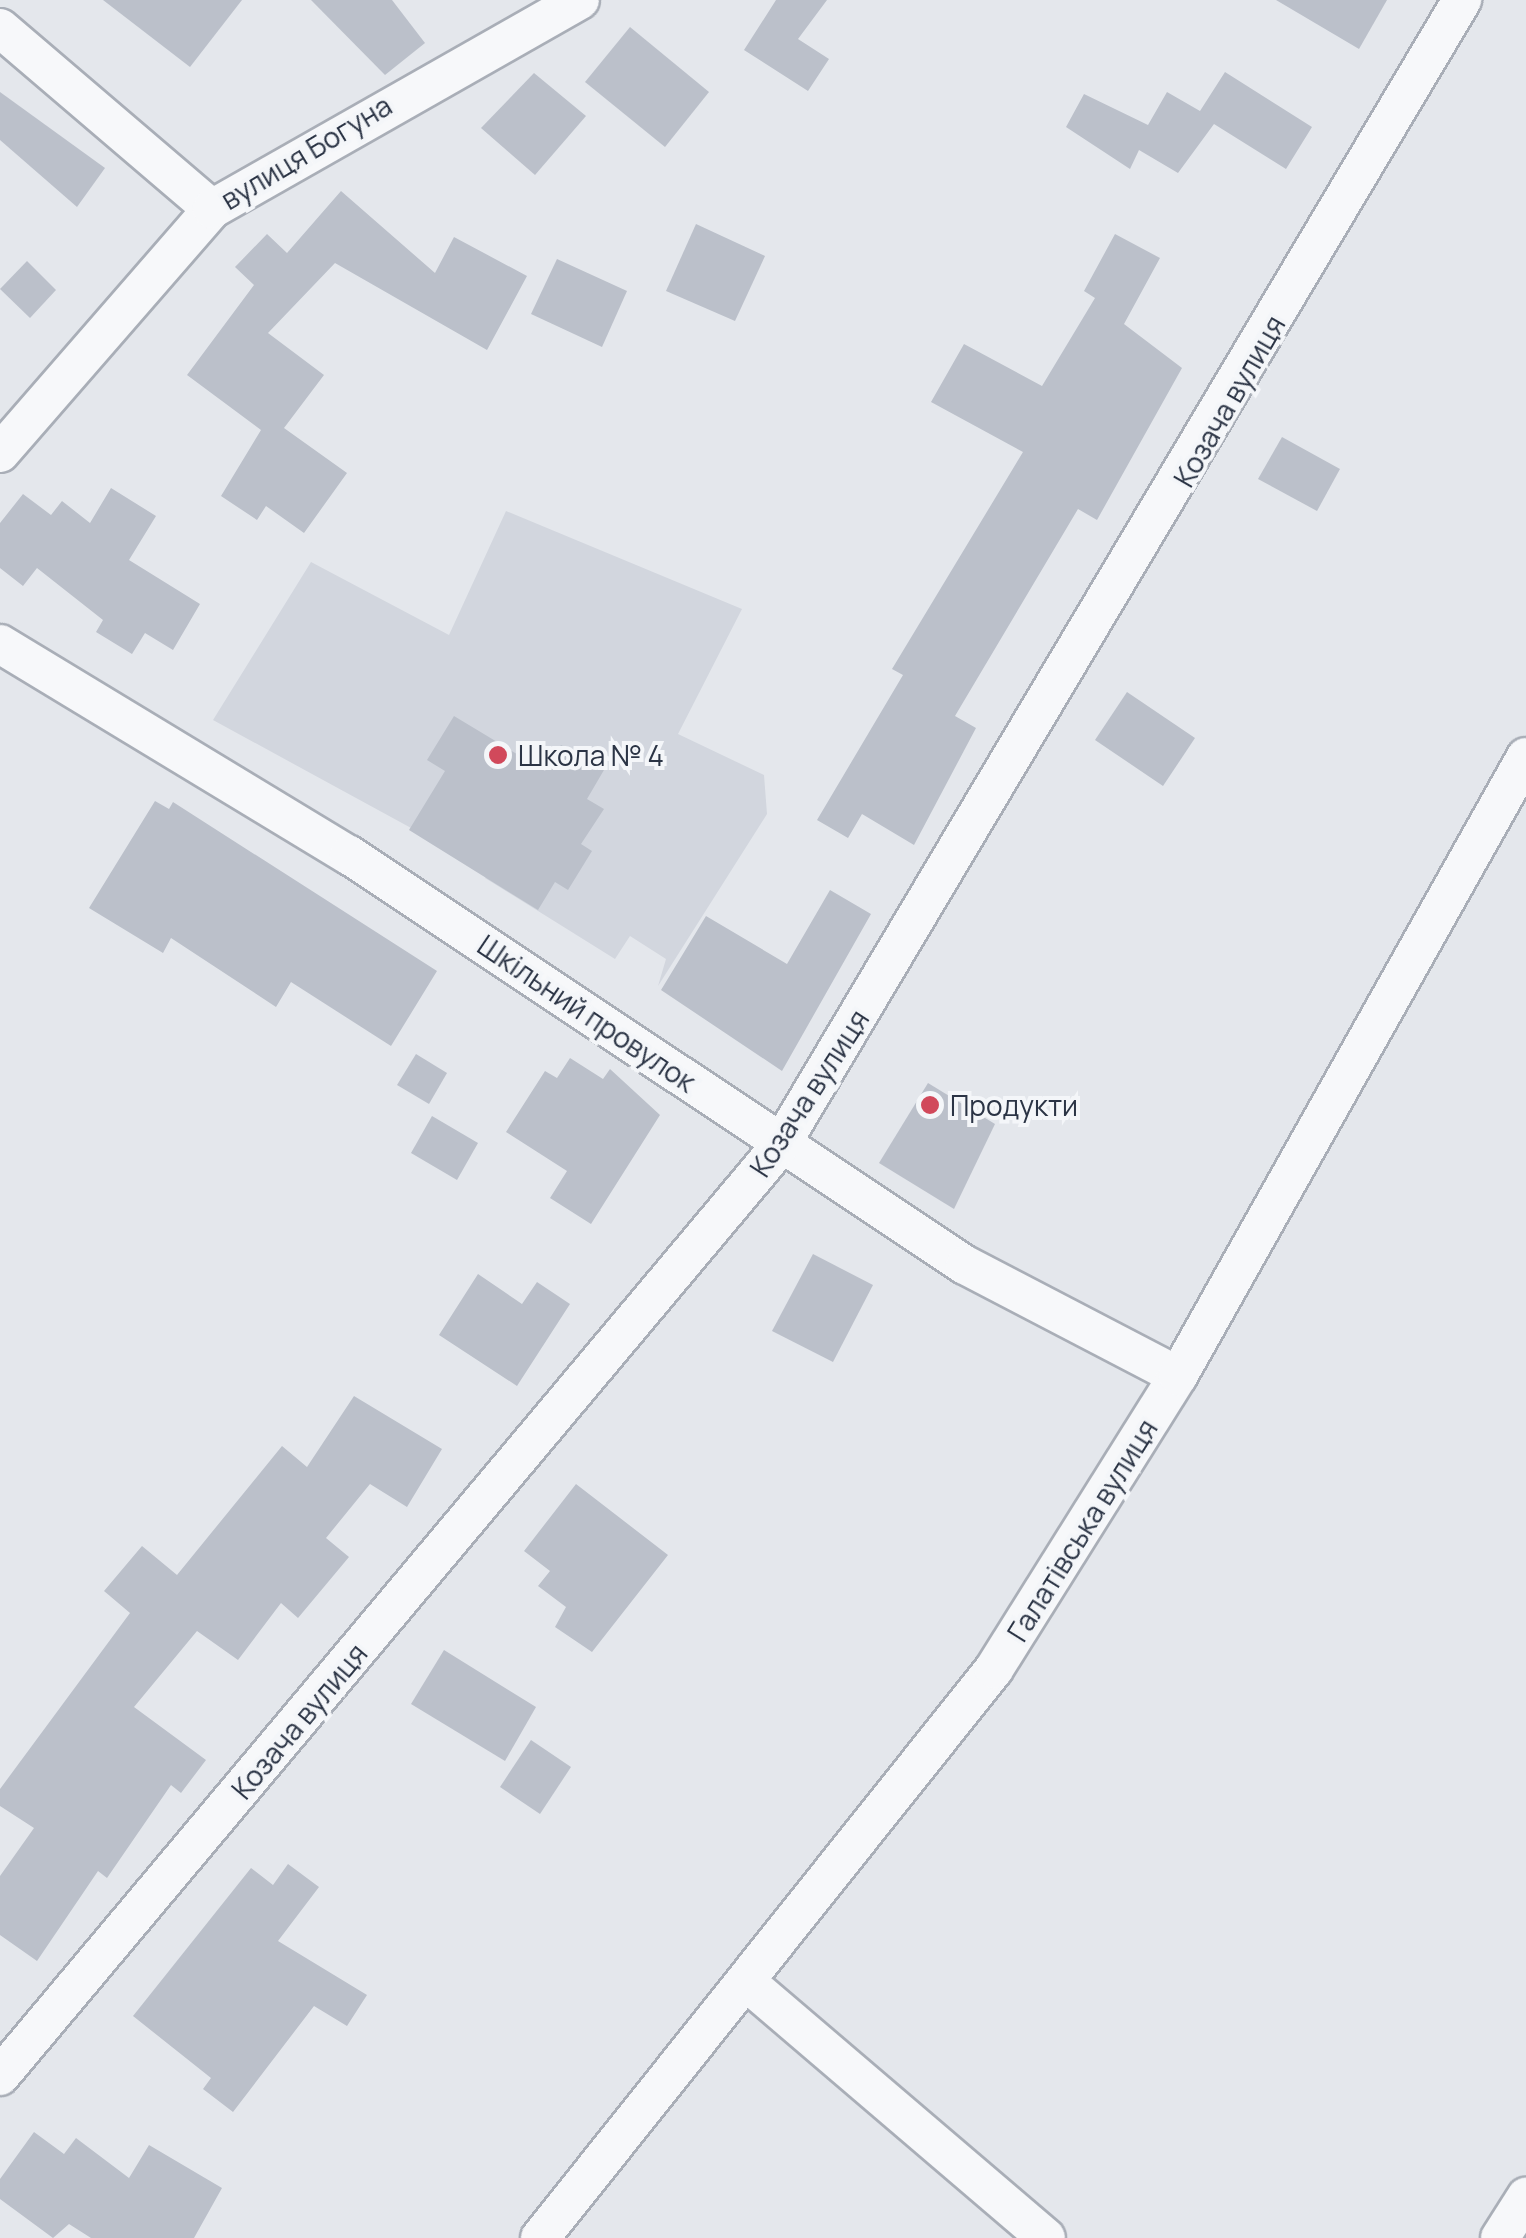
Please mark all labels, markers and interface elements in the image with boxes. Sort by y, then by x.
street label: вулиця Богуна [215,88,397,216]
street label: Козача вулиця [1166,309,1292,493]
place label: Школа № 4 [518,738,664,772]
marker: Школа № 4 [487,744,509,766]
street label: Шкільний провулок [472,928,702,1098]
street label: Козача вулиця [743,1003,875,1183]
place label: Продукти [950,1088,1078,1122]
marker: Продукти [919,1094,941,1116]
street label: Галатівська вулиця [1000,1413,1164,1647]
street label: Козача вулиця [224,1637,374,1805]

